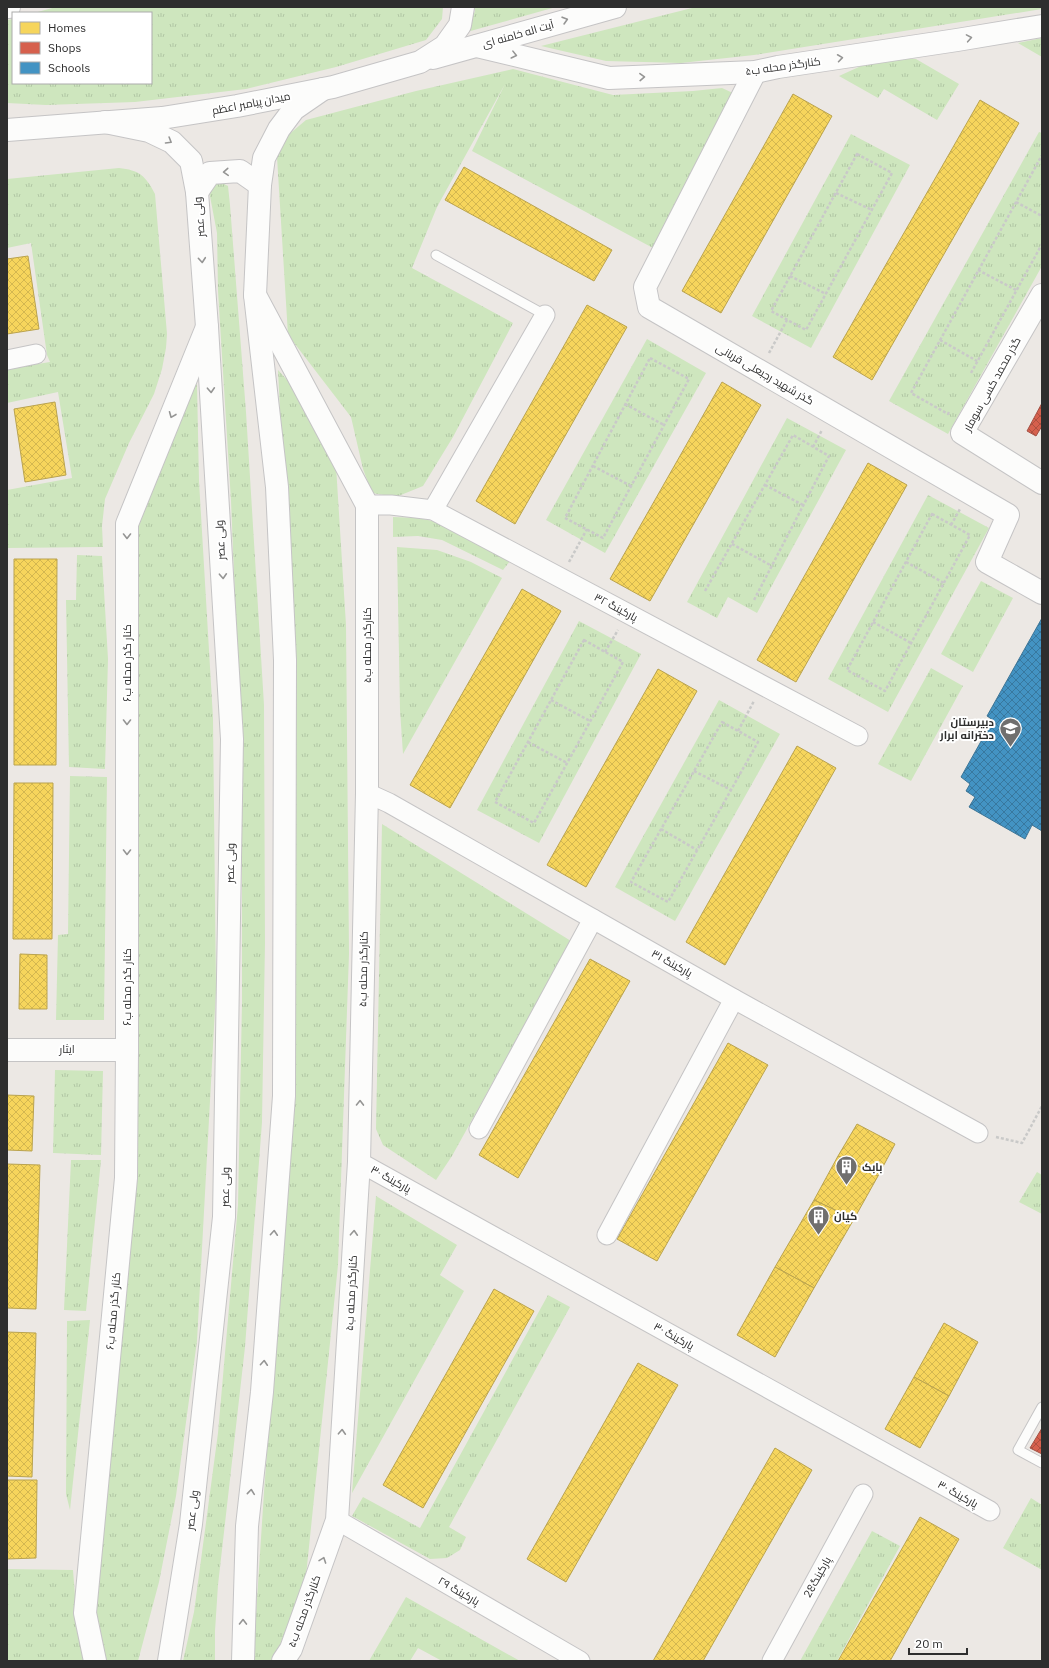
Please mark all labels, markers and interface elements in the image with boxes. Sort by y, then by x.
legend [12,12,152,84]
one-way arrow [562,16,569,25]
street label: آیت اله خامنه ای [481,17,555,51]
text: Homes [48,20,86,35]
one-way arrow [966,35,972,43]
text: Shops [48,40,81,55]
one-way arrow [511,50,518,59]
street label: کنارگذر محله ب۵ [745,54,822,78]
one-way arrow [837,54,843,63]
text: Schools [48,60,91,75]
one-way arrow [639,72,645,81]
street label: میدان پیامبر اعظم [211,89,292,118]
one-way arrow [164,136,171,143]
one-way arrow [223,167,229,176]
street label: ولی عصر [190,196,208,239]
one-way arrow [198,257,207,263]
street label: گذر محمد کسی سومار [960,334,1024,435]
street label: گذر شهید رجبعلی قربانی [714,340,816,408]
one-way arrow [207,387,216,393]
one-way arrow [168,411,176,418]
street label: ولی عصر [212,520,228,561]
one-way arrow [123,533,131,539]
one-way arrow [218,573,227,579]
street label: پارکینگ ۳۲ [592,590,640,624]
street label: کنارگذر محله ب۵ [360,607,374,683]
street label: کنار گذر محله ب۶ [120,624,134,702]
place label: دبیرستان دخترانه ابرار [939,715,994,742]
school or university icon: دبیرستان دخترانه ابرار [997,715,1023,748]
one-way arrow [123,719,131,725]
street label: ولی عصر [223,843,237,884]
one-way arrow [123,849,131,855]
street label: کنارگذر محله ب۵ [355,931,371,1007]
street label: پارکینگ ۳۱ [649,946,695,980]
street label: کنار گذر محله ب۶ [120,948,134,1026]
street label: ایثار [58,1042,75,1056]
one-way arrow [356,1100,364,1106]
building icon: بابک [834,1154,860,1187]
place label: بابک [862,1160,883,1174]
street label: پارکینگ ۳۰ [368,1162,414,1196]
street label: ولی عصر [218,1167,232,1208]
building icon: کیان [805,1203,831,1236]
place label: کیان [834,1209,857,1223]
one-way arrow [269,1230,278,1236]
one-way arrow [350,1230,359,1236]
street label: کنارگذر محله ب۵ [342,1255,360,1331]
street label: کنار گذر محله ب۶ [103,1272,123,1350]
street label: پارکینگ ۳۰ [651,1319,697,1353]
one-way arrow [260,1360,269,1366]
one-way arrow [338,1429,347,1435]
street label: پارکینگ ۳۰ [935,1477,981,1511]
street label: ولی عصر [182,1489,201,1532]
one-way arrow [246,1489,255,1495]
street label: پارکینگ28 [800,1554,834,1600]
one-way arrow [318,1556,326,1563]
street label: کنارگذر محله ب۵ [284,1573,324,1649]
street label: پارکینگ ۲۹ [436,1574,482,1608]
one-way arrow [239,1619,247,1625]
scale bar [909,1630,967,1656]
text: 20 m [915,1636,943,1651]

